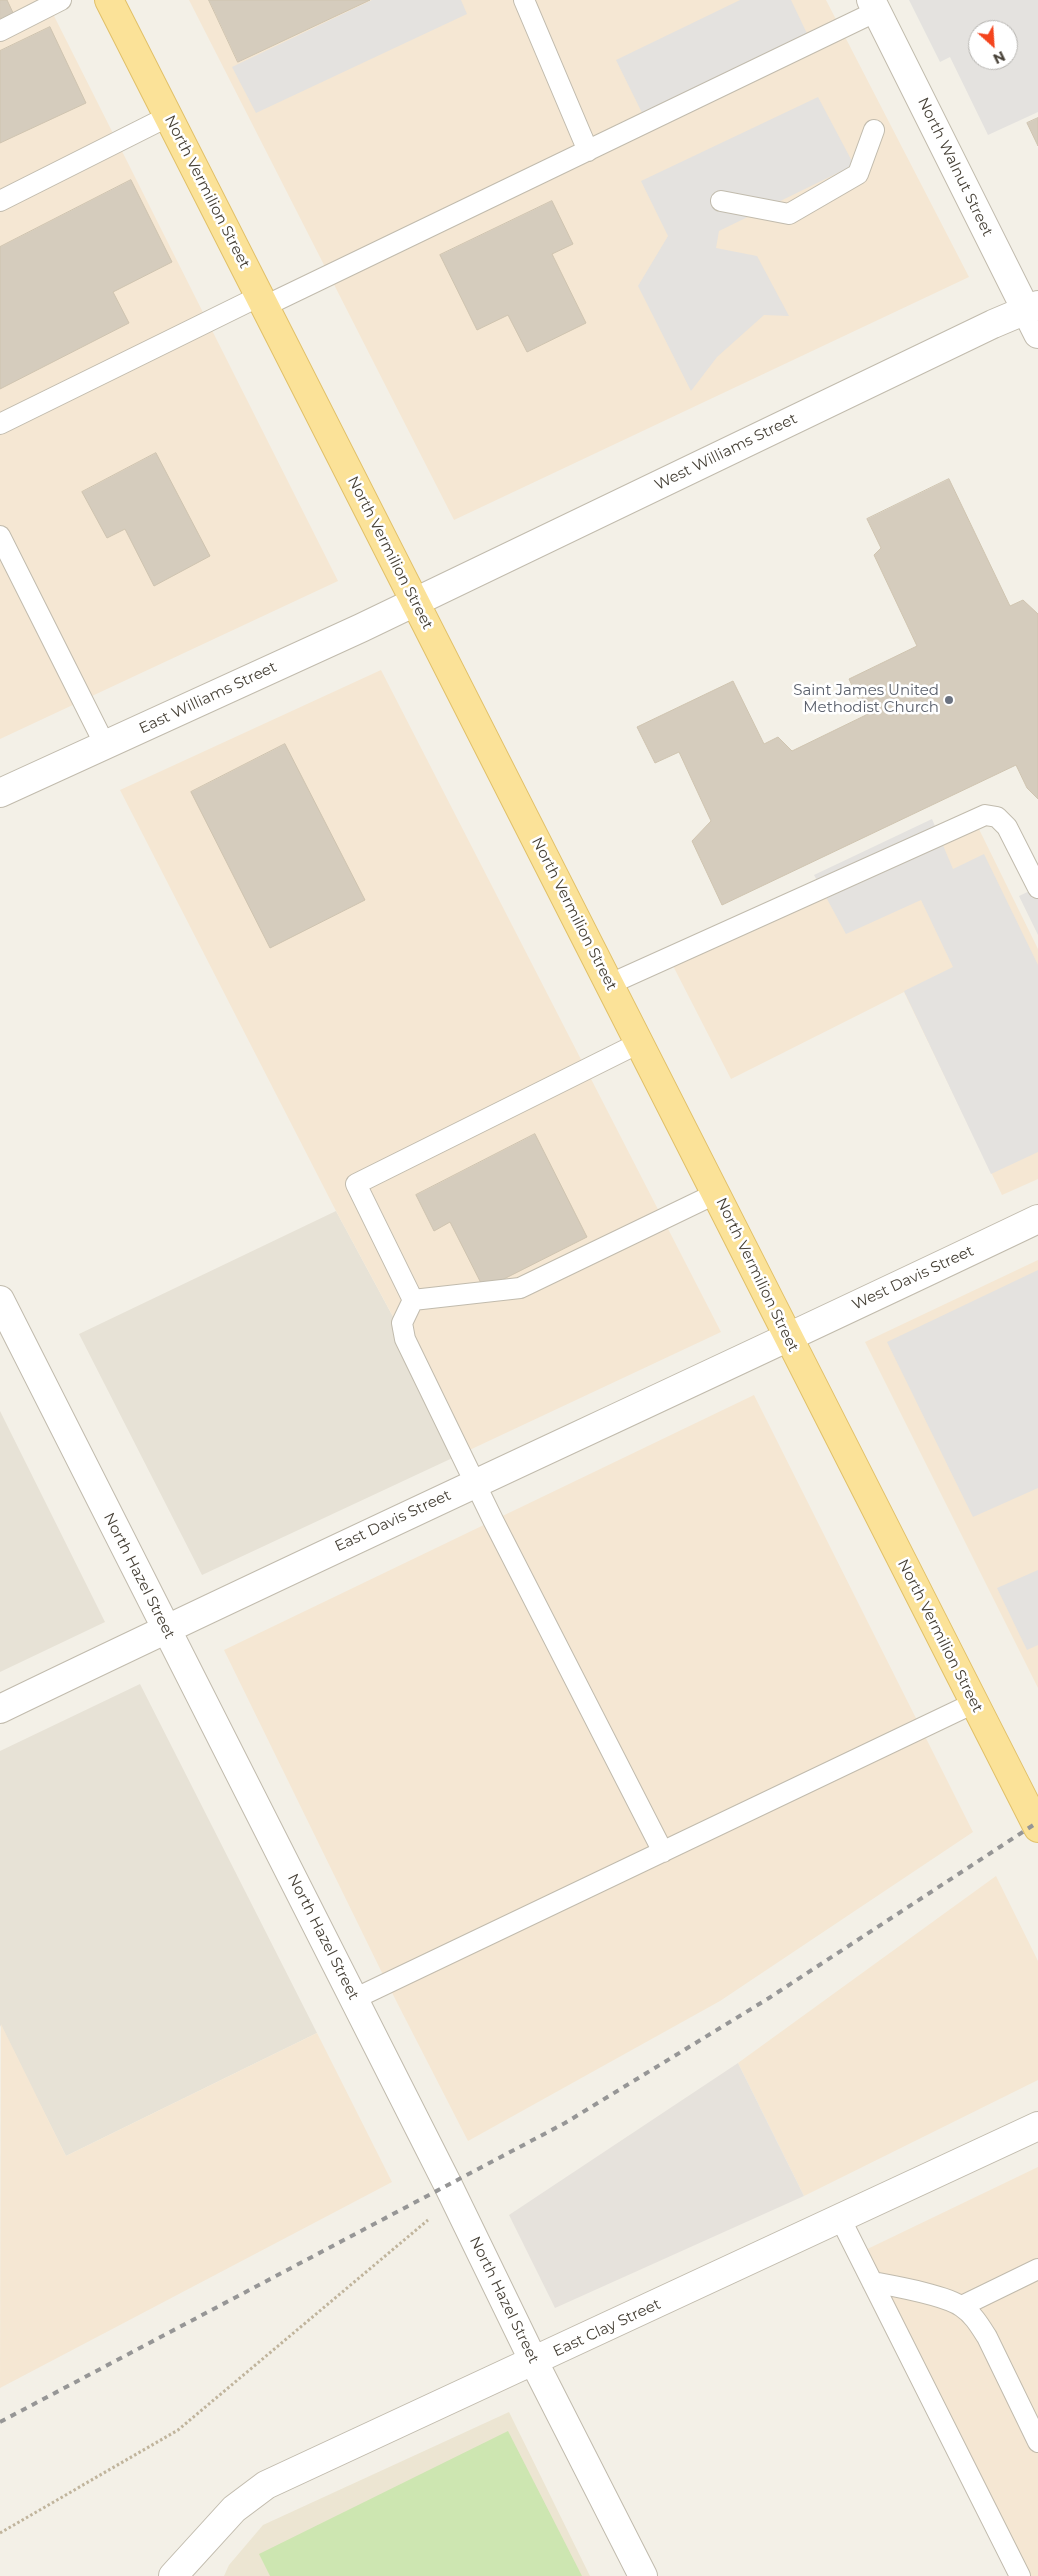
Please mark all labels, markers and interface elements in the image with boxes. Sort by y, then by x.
north arrow [968,20,1018,70]
text: N [990,47,1008,68]
street label: North Walnut Street [914,95,996,239]
street label: North Vermilion Street [161,112,253,272]
street label: West Williams Street [652,410,800,494]
street label: North Vermilion Street [344,473,436,633]
street label: East Williams Street [136,658,280,738]
place label: Saint James United Methodist Church [793,682,939,717]
marker: Saint James United Methodist Church [943,694,955,706]
street label: North Vermilion Street [528,834,620,994]
street label: North Vermilion Street [712,1195,802,1355]
street label: West Davis Street [849,1242,977,1314]
street label: East Davis Street [332,1486,454,1556]
street label: North Hazel Street [99,1510,179,1642]
street label: North Vermilion Street [894,1556,986,1716]
street label: North Hazel Street [283,1871,363,2003]
street label: North Hazel Street [465,2234,543,2366]
street label: East Clay Street [550,2295,664,2361]

